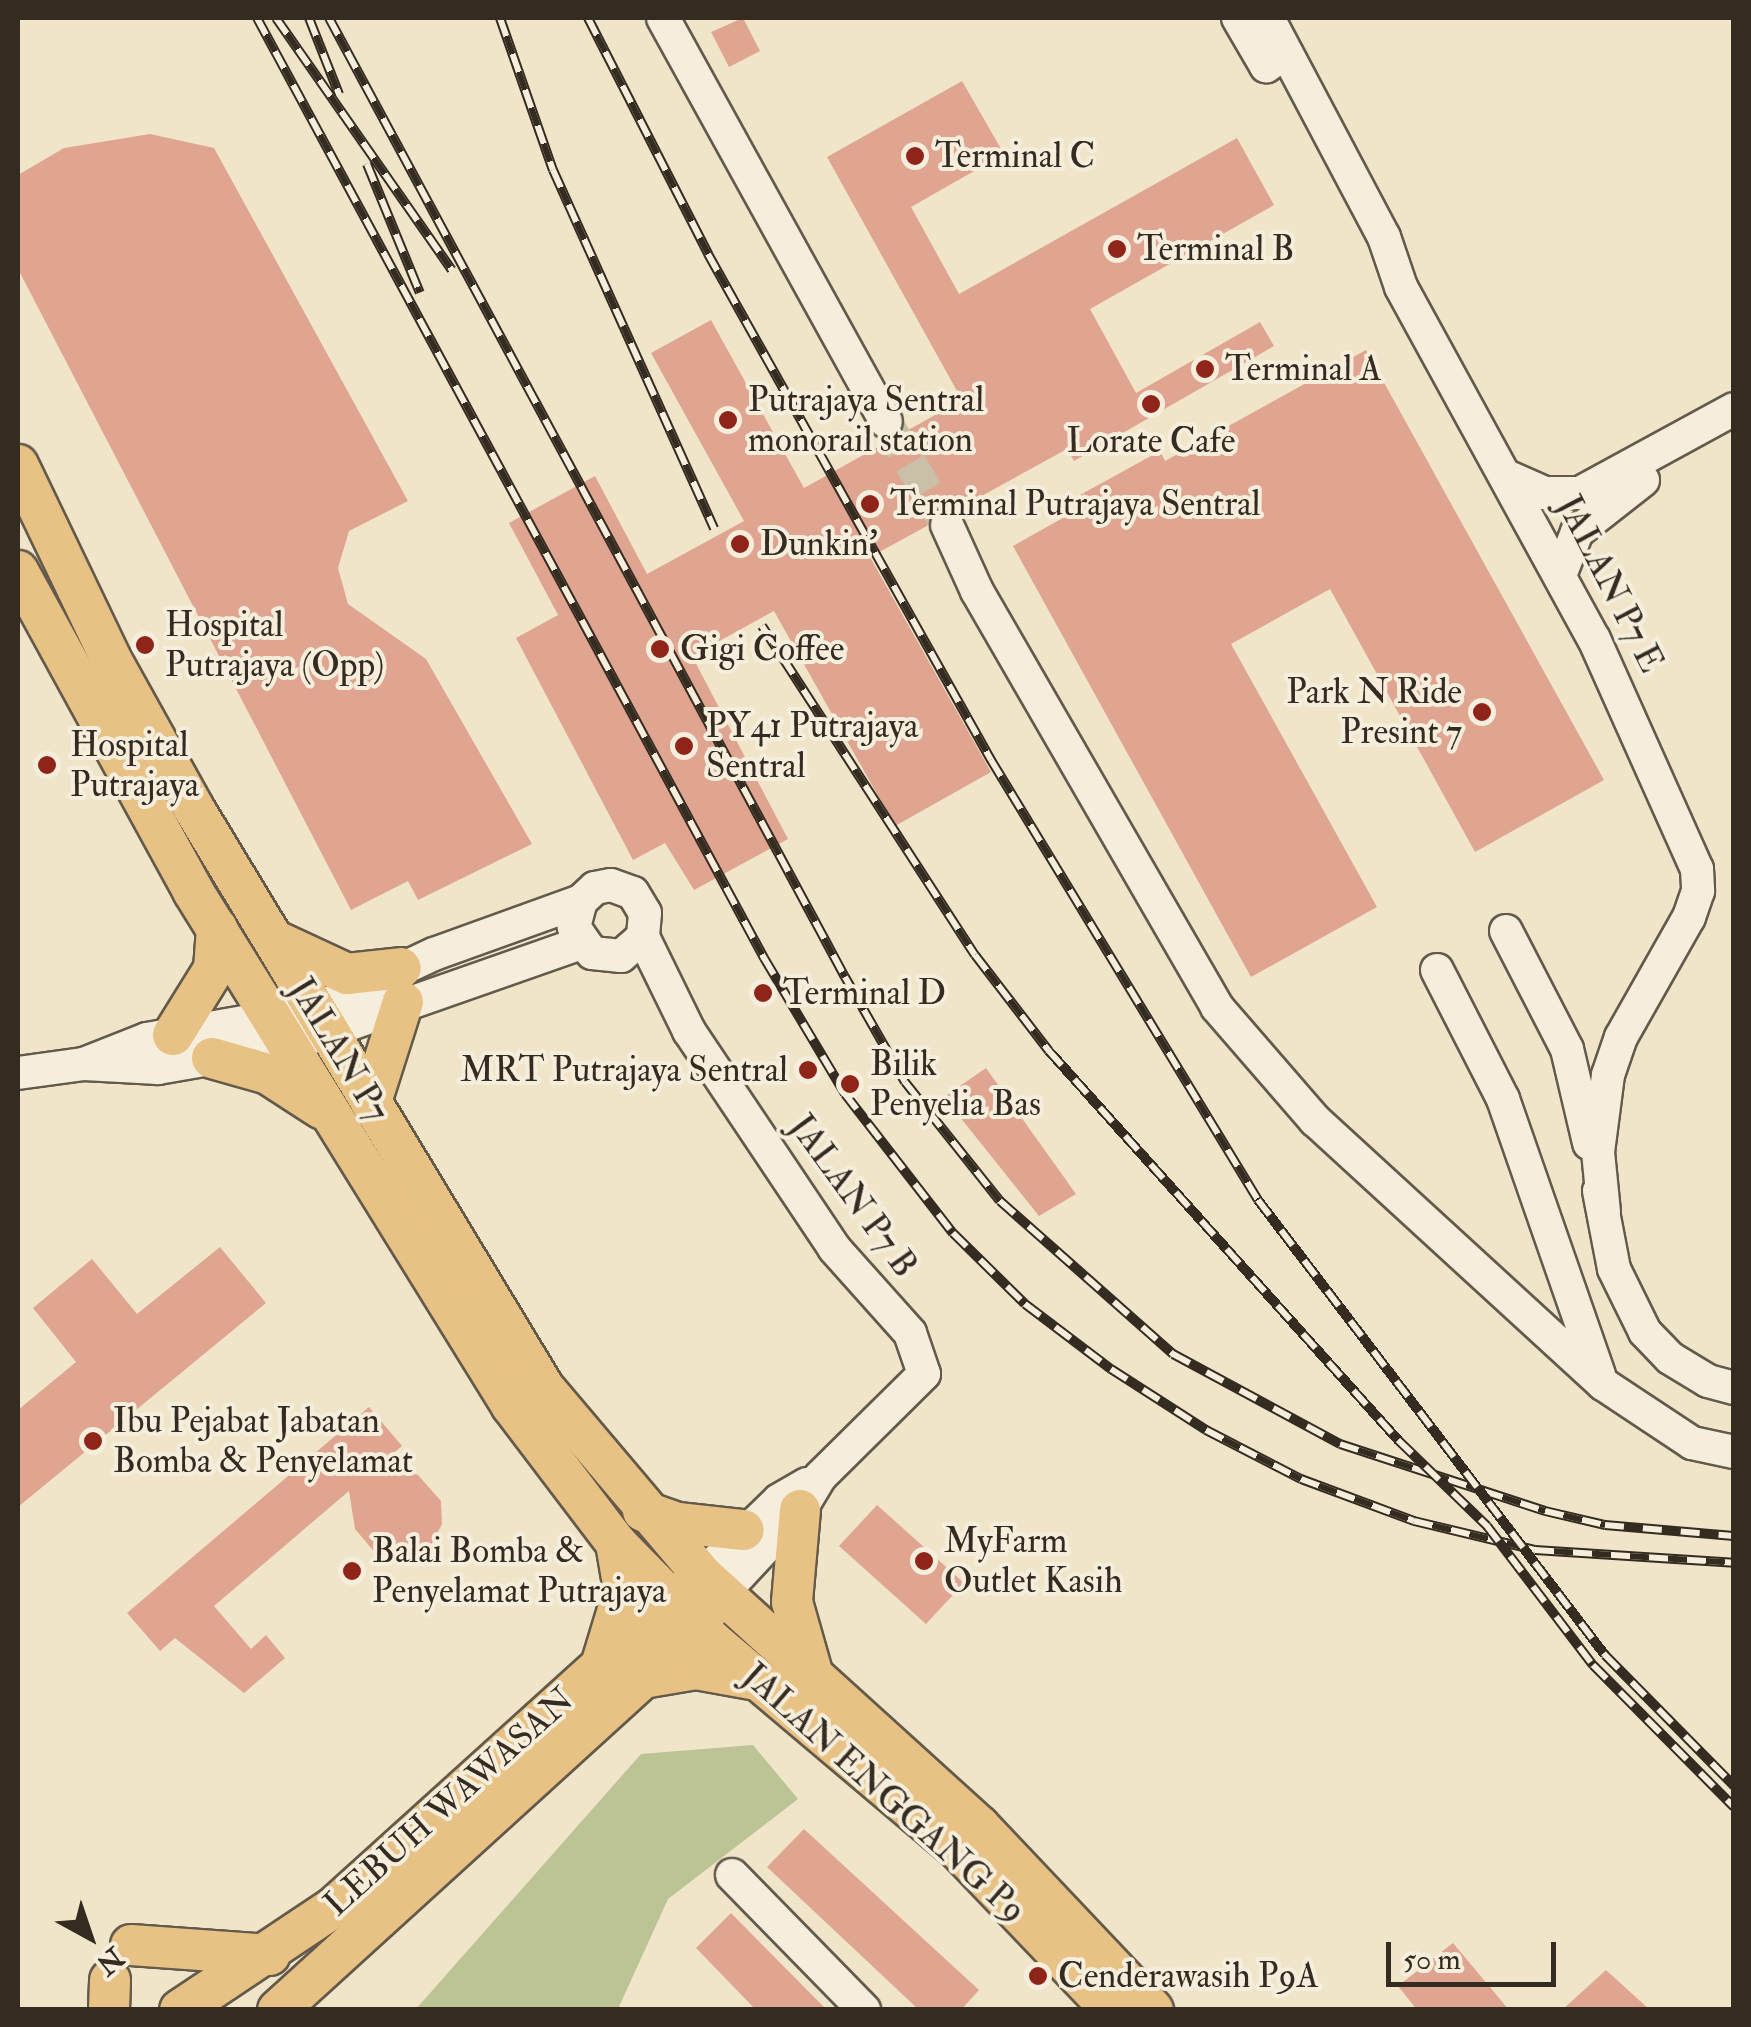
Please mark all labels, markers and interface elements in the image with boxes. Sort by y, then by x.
place label: Terminal C [935,135,1095,177]
marker: Terminal C [904,145,926,167]
place label: Terminal B [1137,228,1294,270]
marker: Terminal B [1106,238,1128,260]
place label: Terminal A [1225,348,1382,390]
marker: Terminal A [1194,358,1216,380]
place label: Putrajaya Sentral monorail station [748,379,984,461]
marker: Lorate Cafe [1140,393,1162,415]
marker: Putrajaya Sentral monorail station [717,409,739,431]
place label: Lorate Cafe [1067,420,1235,462]
place label: Terminal Putrajaya Sentral [890,483,1261,525]
street label: JALAN P7 E [1548,489,1672,679]
marker: Terminal Putrajaya Sentral [859,493,881,515]
place label: Dunkin' [760,523,878,565]
marker: Dunkin' [729,533,751,555]
place label: Hospital Putrajaya (Opp) [165,604,384,686]
place label: Gigi Coffee [680,628,844,670]
marker: Hospital Putrajaya (Opp) [134,634,156,656]
marker: Gigi Coffee [649,638,671,660]
place label: Park N Ride Presint 7 [1286,671,1462,753]
marker: Park N Ride Presint 7 [1471,701,1493,723]
place label: PY41 Putrajaya Sentral [706,705,918,787]
place label: Hospital Putrajaya [70,724,199,806]
marker: PY41 Putrajaya Sentral [671,733,697,759]
marker: Hospital Putrajaya [34,752,60,778]
street label: JALAN P7 [280,971,398,1129]
place label: Terminal D [783,972,946,1014]
marker: Terminal D [752,982,774,1004]
place label: Bilik Penyelia Bas [870,1043,1041,1125]
place label: MRT Putrajaya Sentral [460,1049,788,1091]
marker: MRT Putrajaya Sentral [797,1059,819,1081]
marker: Bilik Penyelia Bas [839,1073,861,1095]
street label: JALAN P7 B [780,1107,926,1285]
place label: Ibu Pejabat Jabatan Bomba & Penyelamat [113,1400,413,1482]
marker: Ibu Pejabat Jabatan Bomba & Penyelamat [82,1430,104,1452]
place label: MyFarm Outlet Kasih [944,1520,1123,1602]
place label: Balai Bomba & Penyelamat Putrajaya [372,1530,666,1612]
marker: MyFarm Outlet Kasih [913,1550,935,1572]
marker: Balai Bomba & Penyelamat Putrajaya [341,1560,363,1582]
street label: JALAN ENGGANG P9 [734,1655,1034,1931]
street label: LEBUH WAWASAN [316,1679,582,1925]
north arrow [40,1887,140,1987]
scale bar [1391,1922,1561,1984]
text: N [89,1939,130,1982]
text: 50 m [1403,1941,1461,1978]
place label: Cenderawasih P9A [1058,1955,1319,1997]
marker: Cenderawasih P9A [1027,1965,1049,1987]

